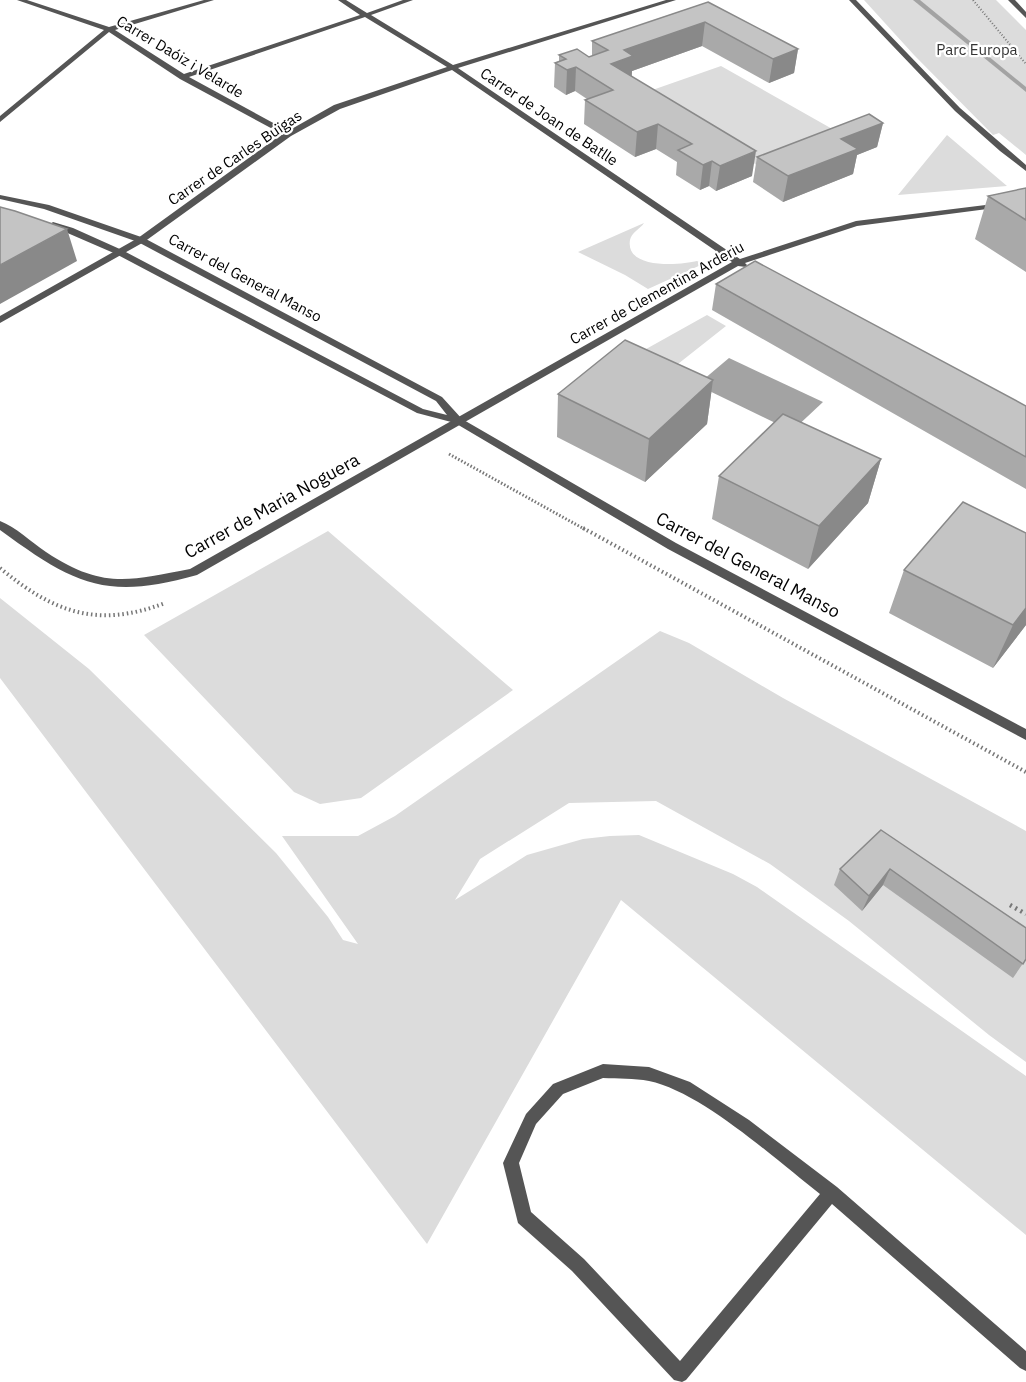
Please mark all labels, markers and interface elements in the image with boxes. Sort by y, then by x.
street label: Carrer Daóiz i Velarde [113,11,247,102]
park label: Parc Europa [936,40,1018,59]
street label: Carrer de Joan de Batlle [477,63,622,170]
street label: Carrer de Carles Buïgas [164,106,305,209]
street label: Carrer del General Manso [165,229,325,326]
street label: Carrer de Clementina Arderiu [566,237,747,348]
street label: Carrer de Maria Noguera [180,448,364,563]
street label: Carrer del General Manso [652,506,844,623]

